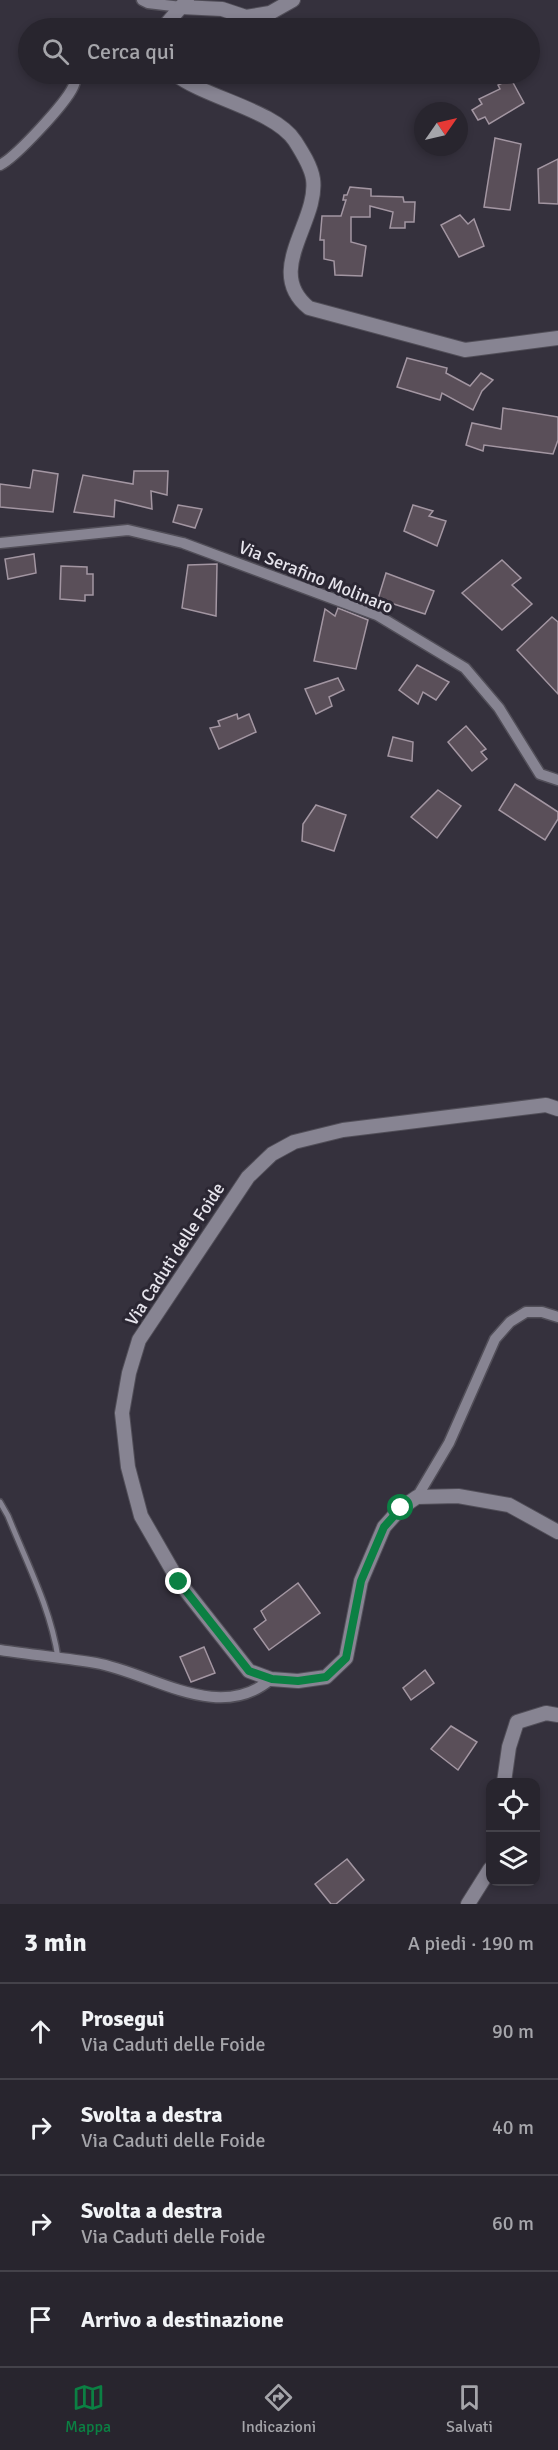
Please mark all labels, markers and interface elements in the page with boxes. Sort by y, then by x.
search box [18,18,540,84]
icon: search [39,35,72,68]
text: Cerca qui [87,38,175,65]
north arrow [414,102,468,156]
street label: Via Serafino Molinaro [235,536,397,618]
street label: Via Caduti delle Foide [121,1178,229,1330]
route start [387,1494,413,1520]
route end [165,1568,191,1594]
map controls [486,1778,540,1886]
button: locate [486,1778,540,1832]
button: layers [486,1832,540,1886]
text: 3 min [24,1927,87,1959]
text: A piedi · 190 m [408,1931,534,1956]
text: Prosegui [81,2005,165,2032]
icon: ahead [24,2015,57,2048]
text: 90 m [492,2019,534,2044]
text: Via Caduti delle Foide [81,2032,266,2057]
text: Svolta a destra [81,2101,222,2128]
icon: right [24,2111,57,2144]
text: 40 m [492,2115,534,2140]
text: Via Caduti delle Foide [81,2128,266,2153]
text: Svolta a destra [81,2197,222,2224]
icon: right [24,2207,57,2240]
text: 60 m [492,2211,534,2236]
text: Via Caduti delle Foide [81,2224,266,2249]
icon: arrive [24,2303,57,2336]
text: Arrivo a destinazione [81,2306,284,2333]
tab: Mappa [65,2381,111,2437]
tab: Indicazioni [241,2381,316,2437]
tab: Salvati [446,2381,493,2437]

